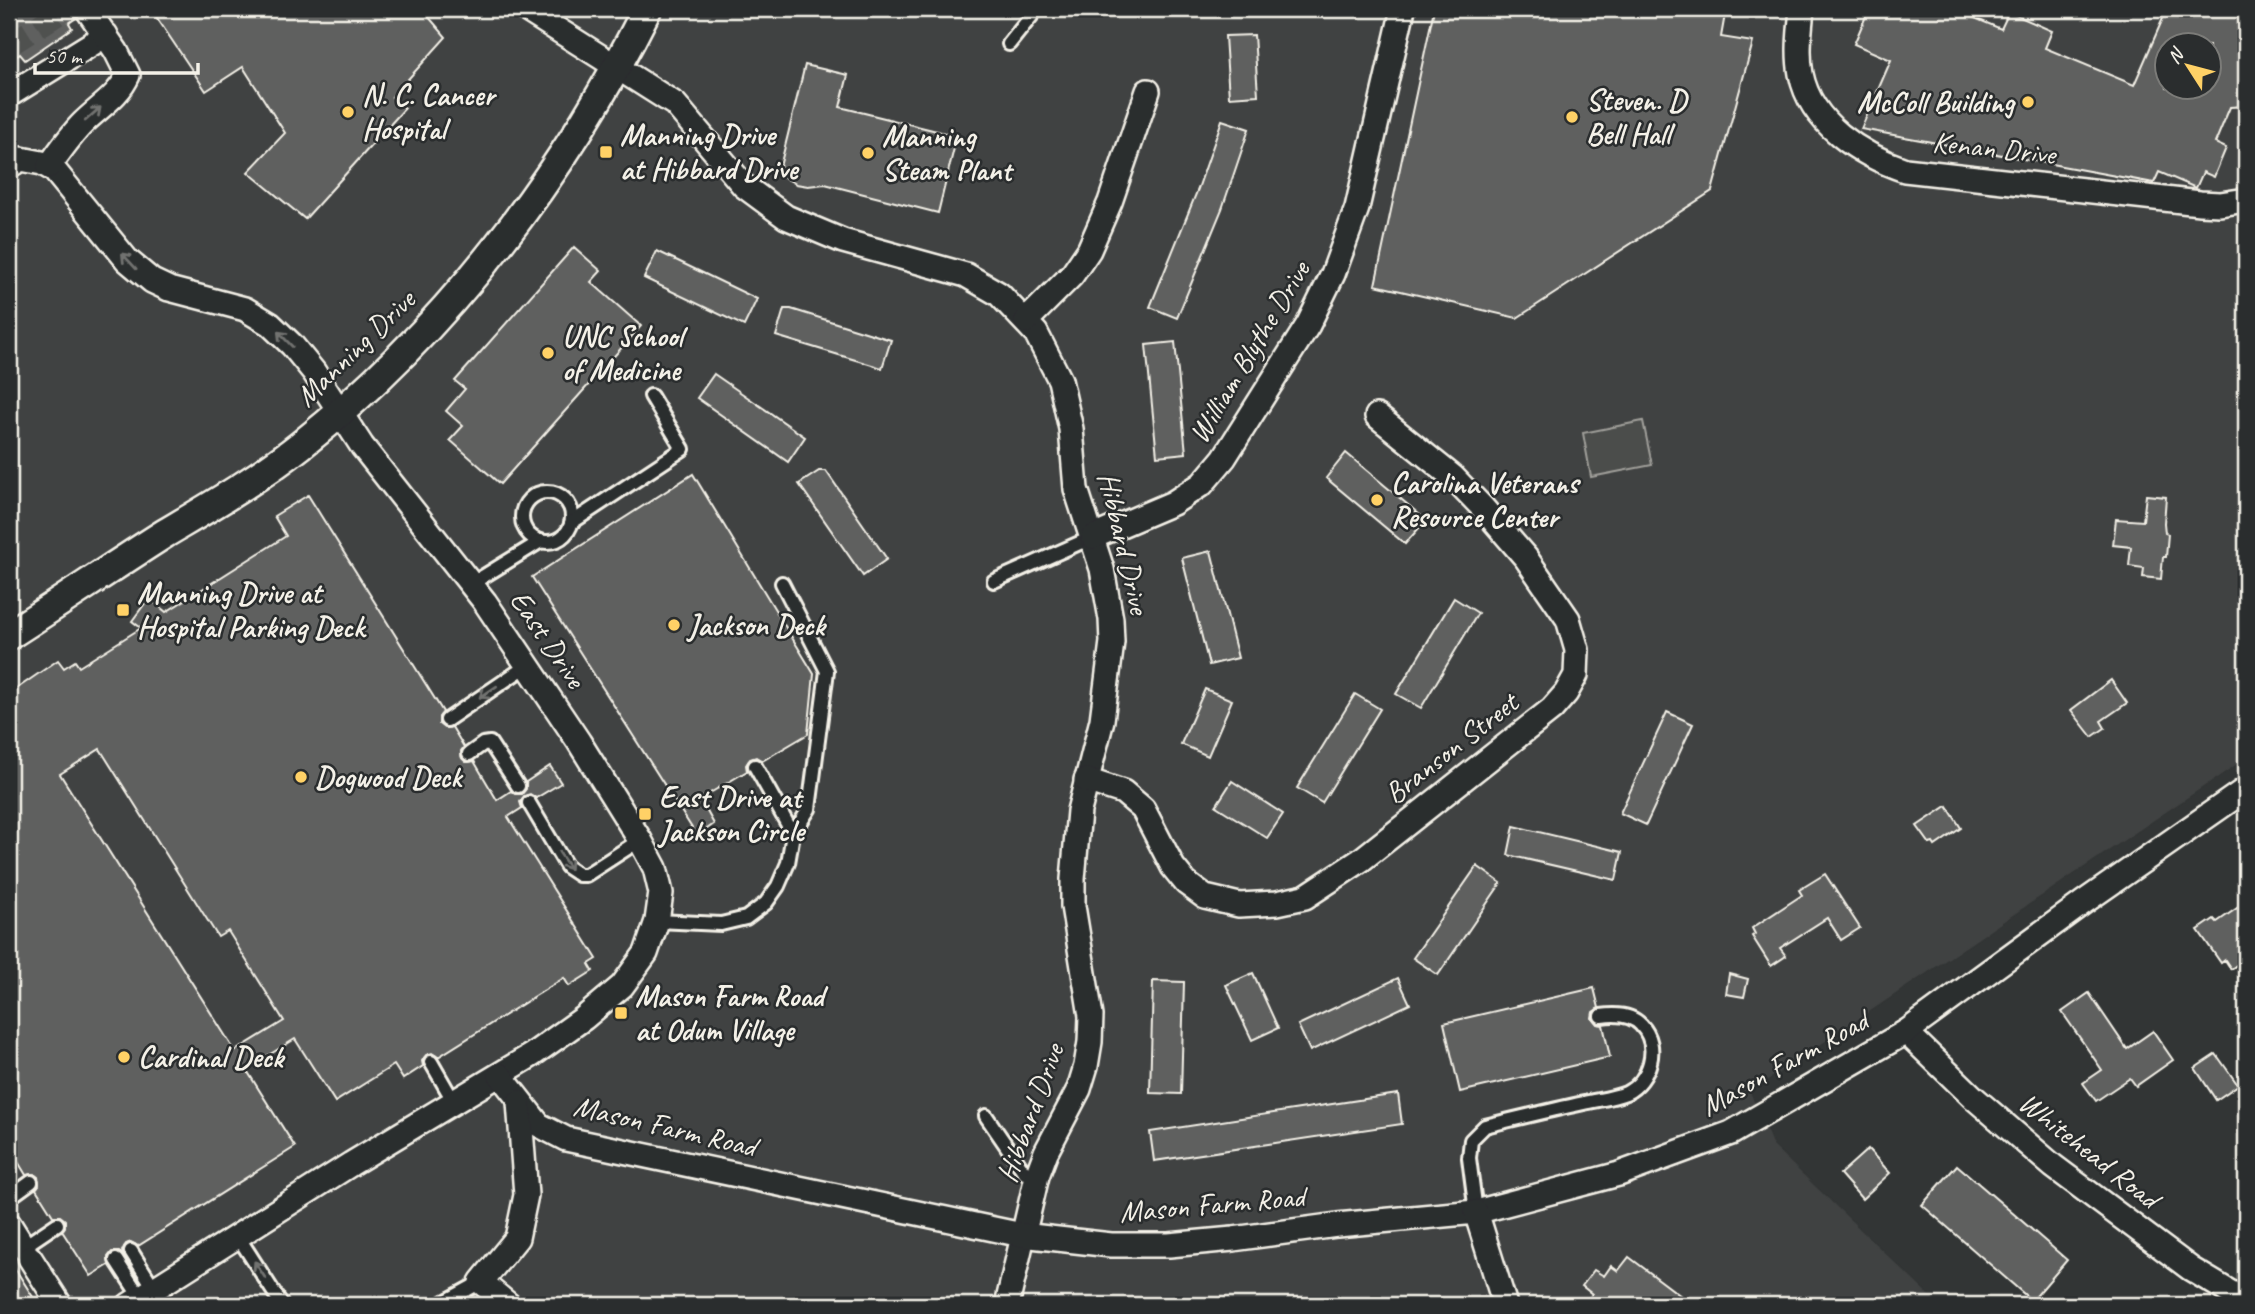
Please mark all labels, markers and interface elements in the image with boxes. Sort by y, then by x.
scale bar [35,32,198,76]
north arrow [2154,32,2224,102]
text: N [2162,42,2190,68]
text: 50 m [46,43,84,69]
place label: N. C. Cancer Hospital [362,76,498,148]
place label: Steven. D Bell Hall [1586,81,1689,153]
place label: McColl Building [1857,83,2016,121]
marker: McColl Building [2020,94,2036,110]
marker: N. C. Cancer Hospital [340,104,356,120]
one-way arrow [83,106,101,122]
marker: Steven. D Bell Hall [1564,109,1580,125]
place label: Manning Drive at Hibbard Drive [620,116,800,188]
place label: Manning Steam Plant [882,117,1014,189]
street label: Kenan Drive [1931,123,2059,174]
marker: Manning Drive at Hibbard Drive [598,144,614,160]
marker: Manning Steam Plant [860,145,876,161]
one-way arrow [121,252,137,270]
street label: William Blythe Drive [1180,252,1319,450]
street label: Manning Drive [287,280,425,415]
place label: UNC School of Medicine [562,317,688,389]
one-way arrow [277,330,294,347]
marker: UNC School of Medicine [540,345,556,361]
place label: Carolina Veterans Resource Center [1391,464,1582,536]
street label: Hibbard Drive [1089,468,1159,620]
marker: Carolina Veterans Resource Center [1369,492,1385,508]
place label: Manning Drive at Hospital Parking Deck [137,574,367,646]
street label: East Drive [502,583,596,697]
marker: Manning Drive at Hospital Parking Deck [115,602,131,618]
place label: Jackson Deck [686,606,827,644]
marker: Jackson Deck [666,617,682,633]
street label: Branson Street [1377,682,1528,812]
one-way arrow [479,685,498,700]
place label: Dogwood Deck [315,758,464,796]
marker: Dogwood Deck [293,769,309,785]
place label: East Drive at Jackson Circle [657,778,807,850]
marker: East Drive at Jackson Circle [637,806,653,822]
one-way arrow [558,851,572,870]
place label: Mason Farm Road at Odum Village [635,977,828,1049]
street label: Mason Farm Road [1694,999,1878,1125]
marker: Mason Farm Road at Odum Village [613,1005,629,1021]
street label: Hibbard Drive [987,1037,1073,1187]
place label: Cardinal Deck [138,1038,286,1076]
marker: Cardinal Deck [116,1049,132,1065]
street label: Whitehead Road [2011,1083,2170,1219]
street label: Mason Farm Road [570,1087,764,1166]
street label: Mason Farm Road [1118,1177,1310,1231]
one-way arrow [252,1261,266,1281]

